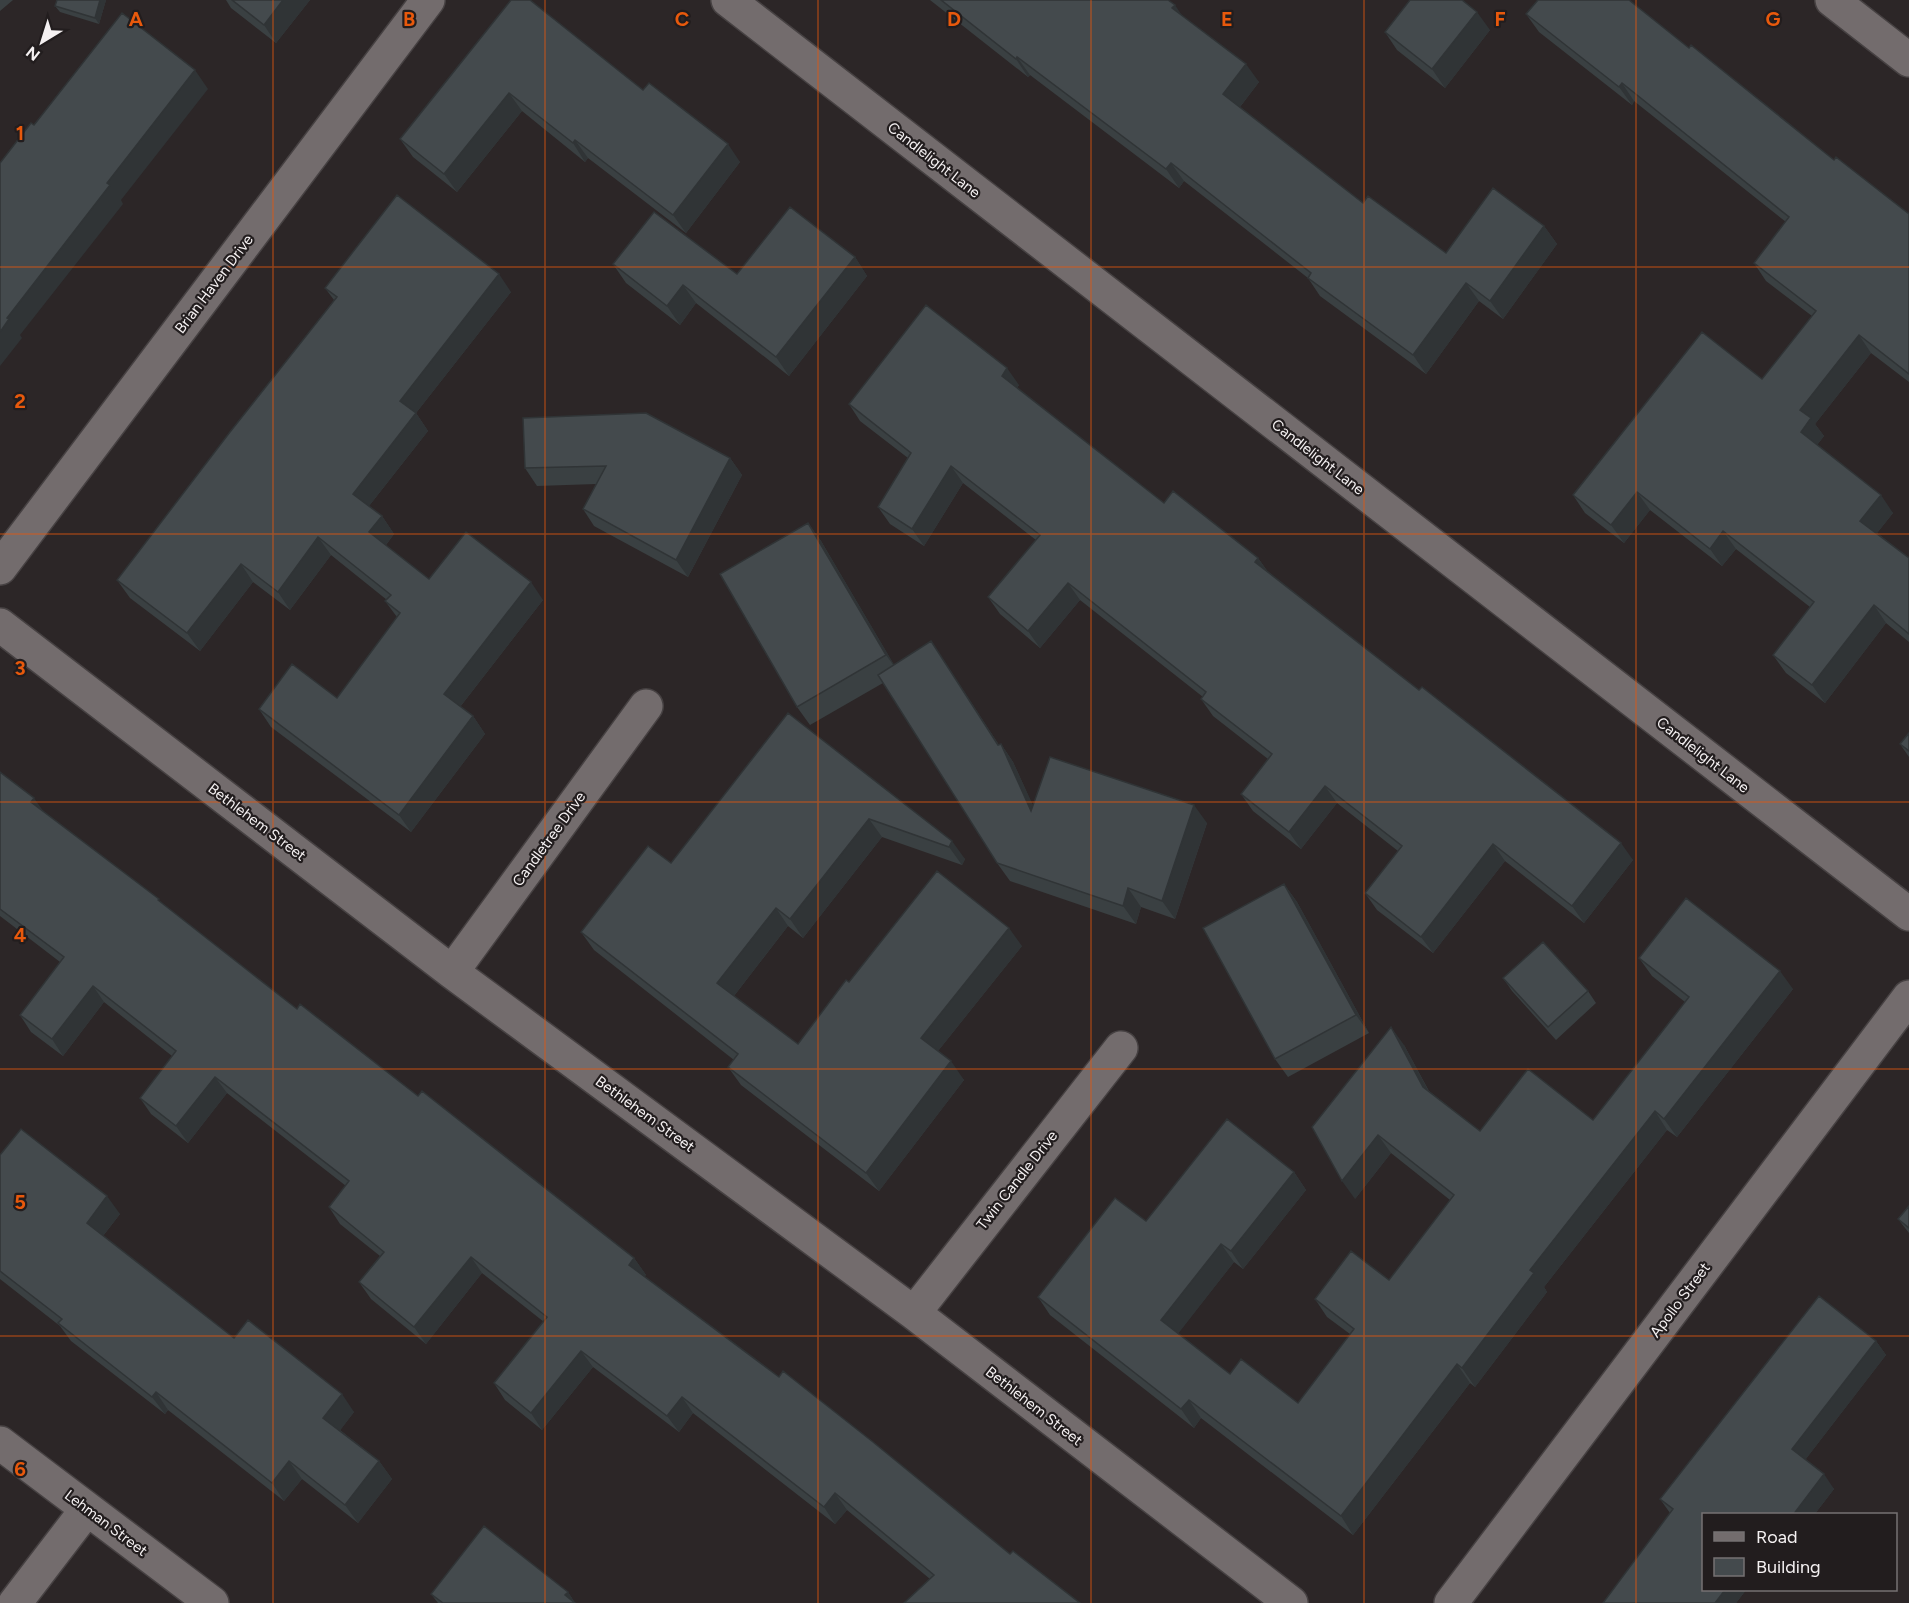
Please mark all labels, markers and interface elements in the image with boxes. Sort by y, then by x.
text: A [129,7,144,31]
text: B [403,7,415,31]
text: C [675,7,689,31]
text: D [947,7,961,31]
text: E [1221,7,1233,31]
text: F [1494,7,1506,31]
text: G [1766,7,1781,31]
north arrow [12,12,72,72]
text: N [22,42,44,65]
street label: Candlelight Lane [884,118,984,202]
text: 1 [16,121,24,145]
street label: Brian Haven Drive [171,231,257,337]
text: 2 [14,389,26,413]
street label: Candlelight Lane [1268,415,1368,499]
text: 3 [14,656,26,680]
street label: Candlelight Lane [1653,713,1753,797]
street label: Bethlehem Street [204,779,310,865]
street label: Candletree Drive [509,788,589,890]
text: 4 [14,923,27,947]
street label: Bethlehem Street [592,1072,698,1156]
street label: Twin Candle Drive [973,1127,1061,1233]
text: 5 [14,1190,26,1214]
street label: Apollo Street [1646,1259,1714,1341]
street label: Bethlehem Street [982,1363,1086,1450]
text: 6 [14,1457,26,1481]
street label: Lehman Street [61,1486,151,1560]
legend [1702,1513,1897,1591]
text: Road [1756,1526,1797,1548]
text: Building [1756,1556,1821,1578]

